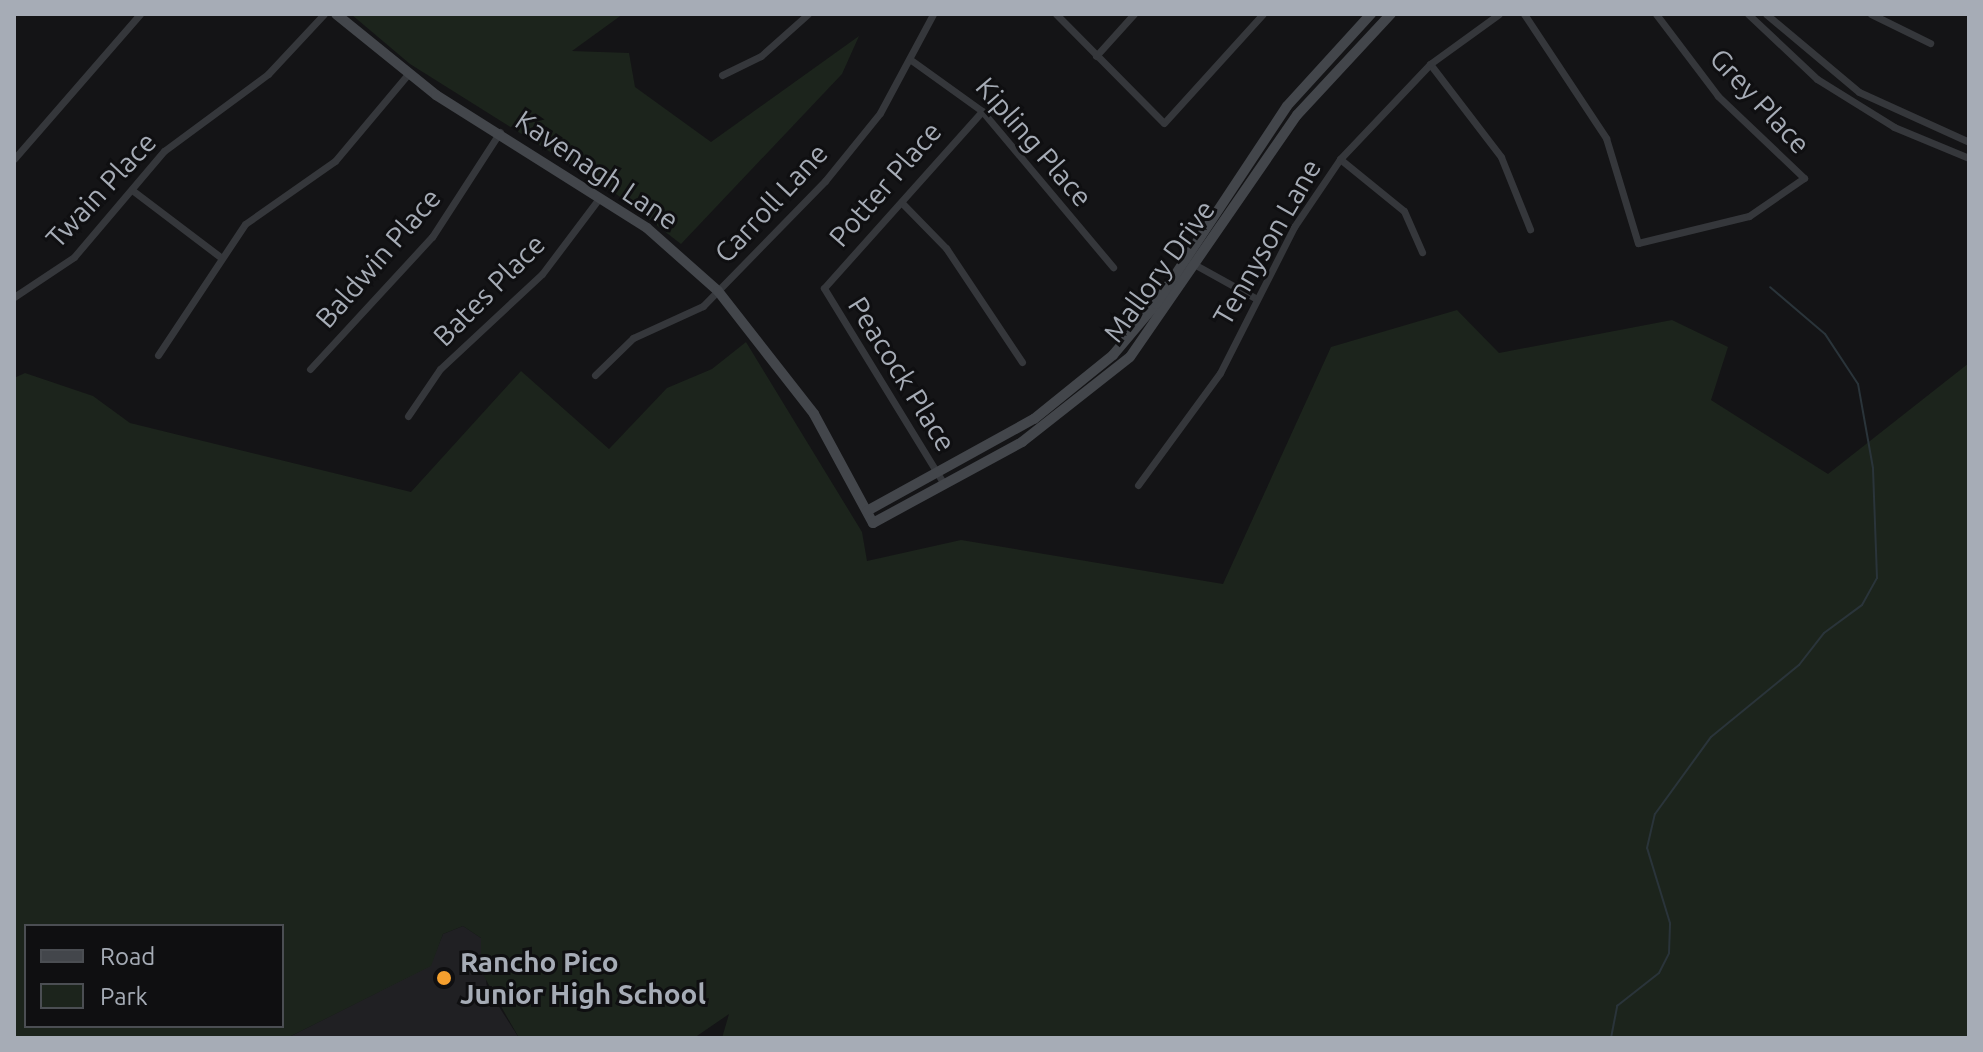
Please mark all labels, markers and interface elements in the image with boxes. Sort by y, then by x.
street label: Grey Place [1703,41,1817,161]
street label: Kipling Place [969,70,1099,214]
street label: Kavenagh Lane [509,103,685,237]
street label: Potter Place [822,115,948,253]
street label: Twain Place [39,125,163,255]
street label: Carroll Lane [707,137,835,269]
street label: Tennyson Lane [1206,153,1328,331]
street label: Baldwin Place [308,181,448,335]
street label: Mallory Drive [1096,194,1222,348]
street label: Bates Place [426,227,552,353]
street label: Peacock Place [841,291,963,457]
legend [24,924,284,1028]
text: Road [100,943,155,970]
place label: Rancho Pico Junior High School [460,945,706,1011]
marker: Rancho Pico Junior High School [435,969,453,987]
text: Park [100,983,148,1010]

